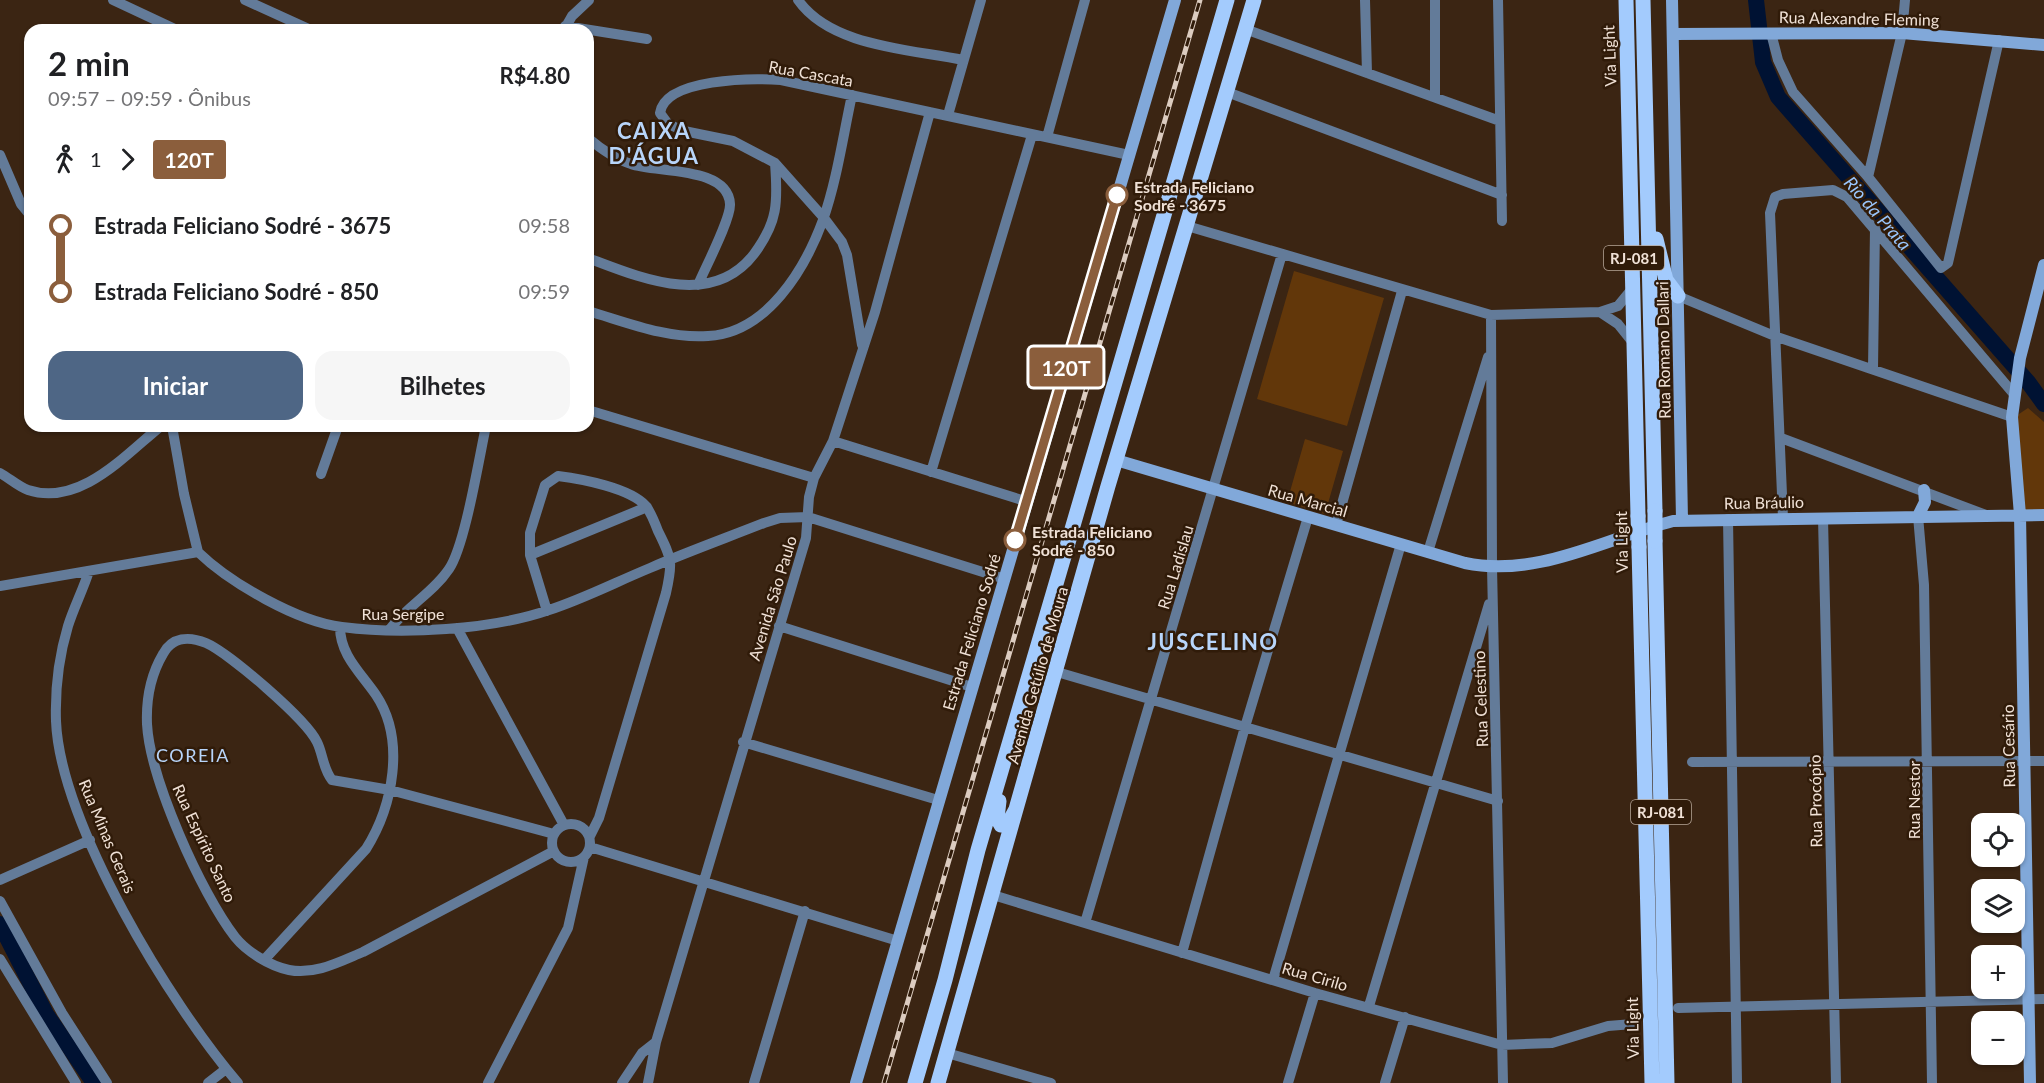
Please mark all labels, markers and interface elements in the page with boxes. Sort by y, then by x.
street label: Rua Alexandre Fleming [1779,7,1939,29]
street label: Via Light [1598,25,1620,87]
text: 2 min [48,43,130,83]
street label: Rua Cascata [767,56,855,90]
text: R$4.80 [500,62,570,89]
text: 09:57 – 09:59 · Ônibus [48,86,251,110]
district label: CAIXA D'ÁGUA [608,117,700,169]
icon: walk [48,143,81,176]
icon: forward [111,143,144,176]
text: 1 [90,147,102,171]
text: 120T [165,147,214,172]
water label: Rio da Prata [1840,171,1916,255]
place label: Estrada Feliciano Sodré - 3675 [1134,177,1254,214]
marker: Estrada Feliciano Sodré - 3675 [1106,184,1128,206]
text: Estrada Feliciano Sodré - 3675 [94,212,391,239]
text: 09:58 [519,213,570,237]
road number: RJ-081 [1604,246,1664,270]
text: Estrada Feliciano Sodré - 850 [94,278,379,305]
text: 09:59 [519,279,570,303]
street label: Rua Romano Dallari [1652,281,1674,419]
line badge: 120T [1024,348,1108,386]
button: Iniciar [48,351,303,420]
button: Bilhetes [315,351,570,420]
text: 120T [1041,355,1091,380]
street label: Rua Marcial [1266,480,1350,520]
street label: Rua Bráulio [1724,492,1804,512]
street label: Via Light [1611,511,1631,573]
place label: Estrada Feliciano Sodré - 850 [1032,522,1152,559]
street label: Rua Ladislau [1153,523,1197,611]
marker: Estrada Feliciano Sodré - 850 [1004,529,1026,551]
street label: Avenida São Paulo [744,533,800,663]
street label: Estrada Feliciano Sodré [938,551,1004,713]
street label: Avenida Getúlio de Moura [1003,584,1071,766]
street label: Rua Sergipe [362,604,444,623]
district label: JUSCELINO [1147,628,1279,655]
street label: Rua Celestino [1469,650,1491,748]
street label: Rua Cesário [1998,704,2018,788]
district label: COREIA [156,744,230,766]
street label: Rua Procópio [1805,754,1825,848]
street label: Rua Nestor [1904,761,1923,839]
street label: Rua Minas Gerais [75,776,141,896]
street label: Rua Espírito Santo [169,781,241,905]
road number: RJ-081 [1631,800,1691,824]
map controls [1971,813,2025,1065]
button: locate [1971,813,2025,867]
button: layers [1971,879,2025,933]
button: + [1971,945,2025,999]
street label: Rua Cirilo [1280,958,1350,994]
street label: Via Light [1622,997,1642,1059]
button: − [1971,1011,2025,1065]

